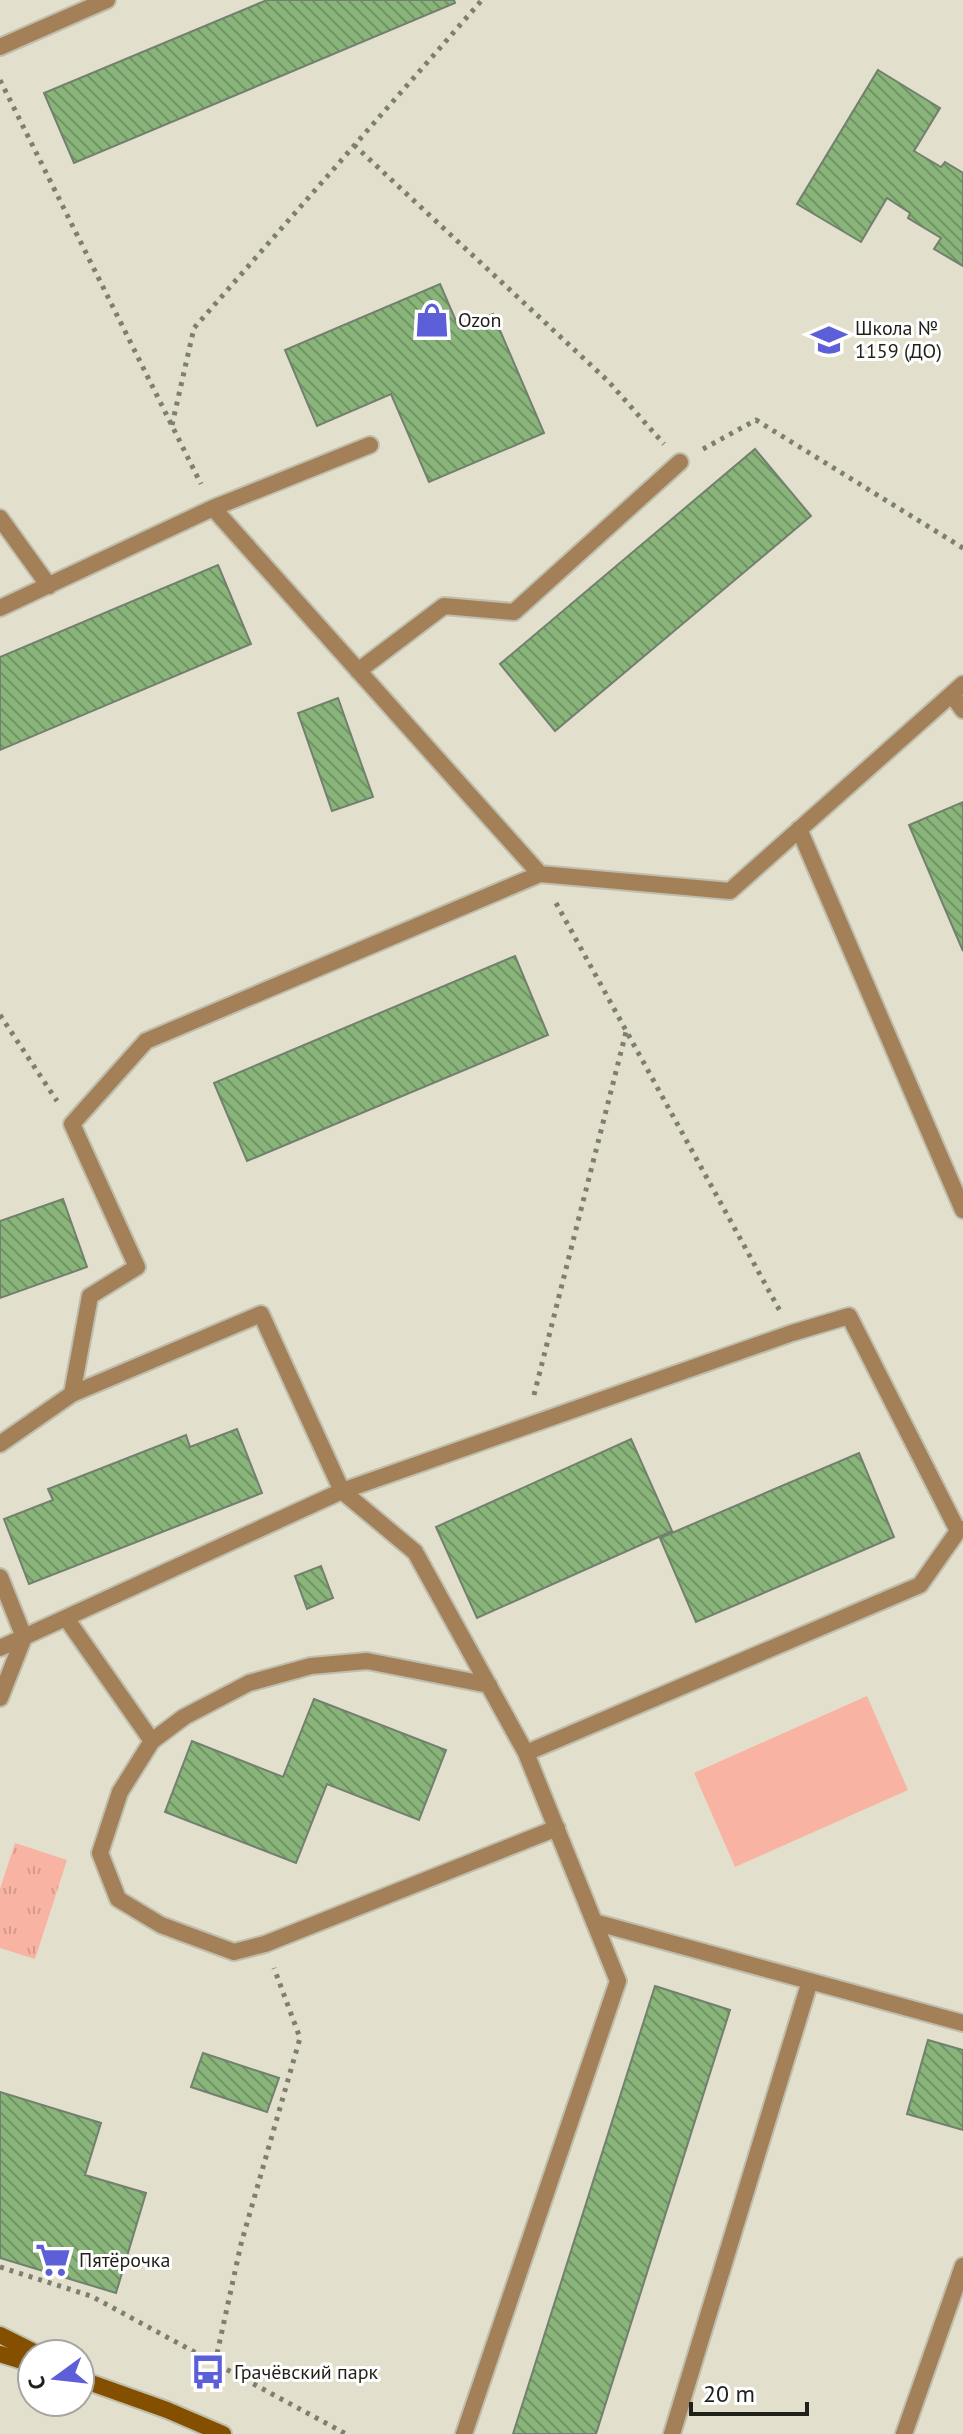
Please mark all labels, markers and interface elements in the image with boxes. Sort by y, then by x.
shop icon: Ozon [413,301,451,339]
place label: Ozon [458,307,502,333]
place label: Школа № 1159 (ДО) [855,315,942,364]
school or university icon: Школа № 1159 (ДО) [810,321,848,359]
supermarket icon: Пятёрочка [34,2241,72,2279]
place label: Пятёрочка [79,2247,170,2273]
north arrow [16,2338,96,2418]
bus stop icon: Грачёвский парк [189,2353,227,2391]
place label: Грачёвский парк [234,2359,379,2385]
scale bar [691,2366,807,2416]
text: С [22,2374,52,2393]
text: 20 m [703,2378,755,2409]

